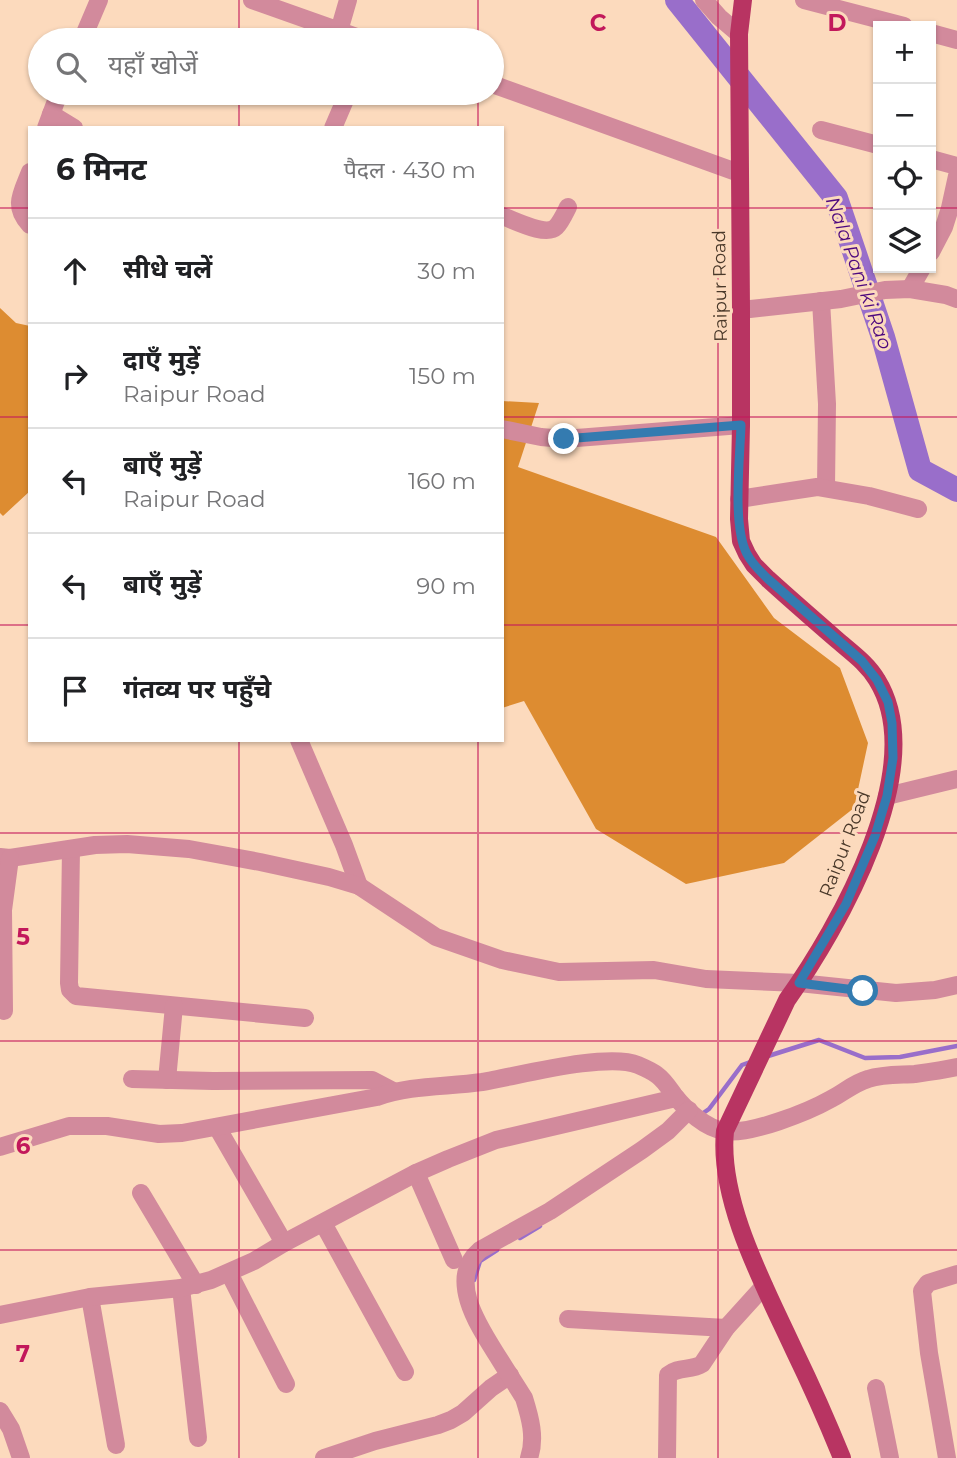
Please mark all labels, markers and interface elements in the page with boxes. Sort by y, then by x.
text: C [590,9,607,37]
text: D [828,9,847,37]
map controls [873,21,936,273]
button: + [873,21,936,84]
search box [28,28,504,105]
icon: search [52,48,90,86]
text: यहाँ खोजें [108,49,198,81]
button: − [873,84,936,147]
button: locate [873,147,936,210]
text: 6 मिनट [56,151,147,188]
text: पैदल · 430 m [344,156,476,184]
water label: Nala Pani ki Rao [821,194,897,352]
button: layers [873,210,936,273]
street label: Raipur Road [708,230,732,342]
icon: ahead [56,252,94,290]
text: सीधे चलें [123,253,212,285]
text: 30 m [417,257,476,285]
text: दाएँ मुड़ें [123,344,200,376]
icon: right [56,357,94,395]
text: 150 m [409,362,476,390]
text: Raipur Road [123,380,266,408]
route end [548,423,579,454]
text: बाएँ मुड़ें [123,449,202,481]
icon: left [56,462,94,500]
text: 160 m [408,467,476,495]
text: Raipur Road [123,485,266,513]
icon: left [56,567,94,605]
text: बाएँ मुड़ें [123,568,202,600]
text: 90 m [416,572,476,600]
icon: arrive [56,672,94,710]
text: गंतव्य पर पहुँचे [123,673,271,705]
street label: Raipur Road [815,788,875,900]
text: 5 [16,923,30,951]
route start [847,975,878,1006]
text: 6 [16,1132,31,1160]
text: 7 [16,1340,30,1368]

